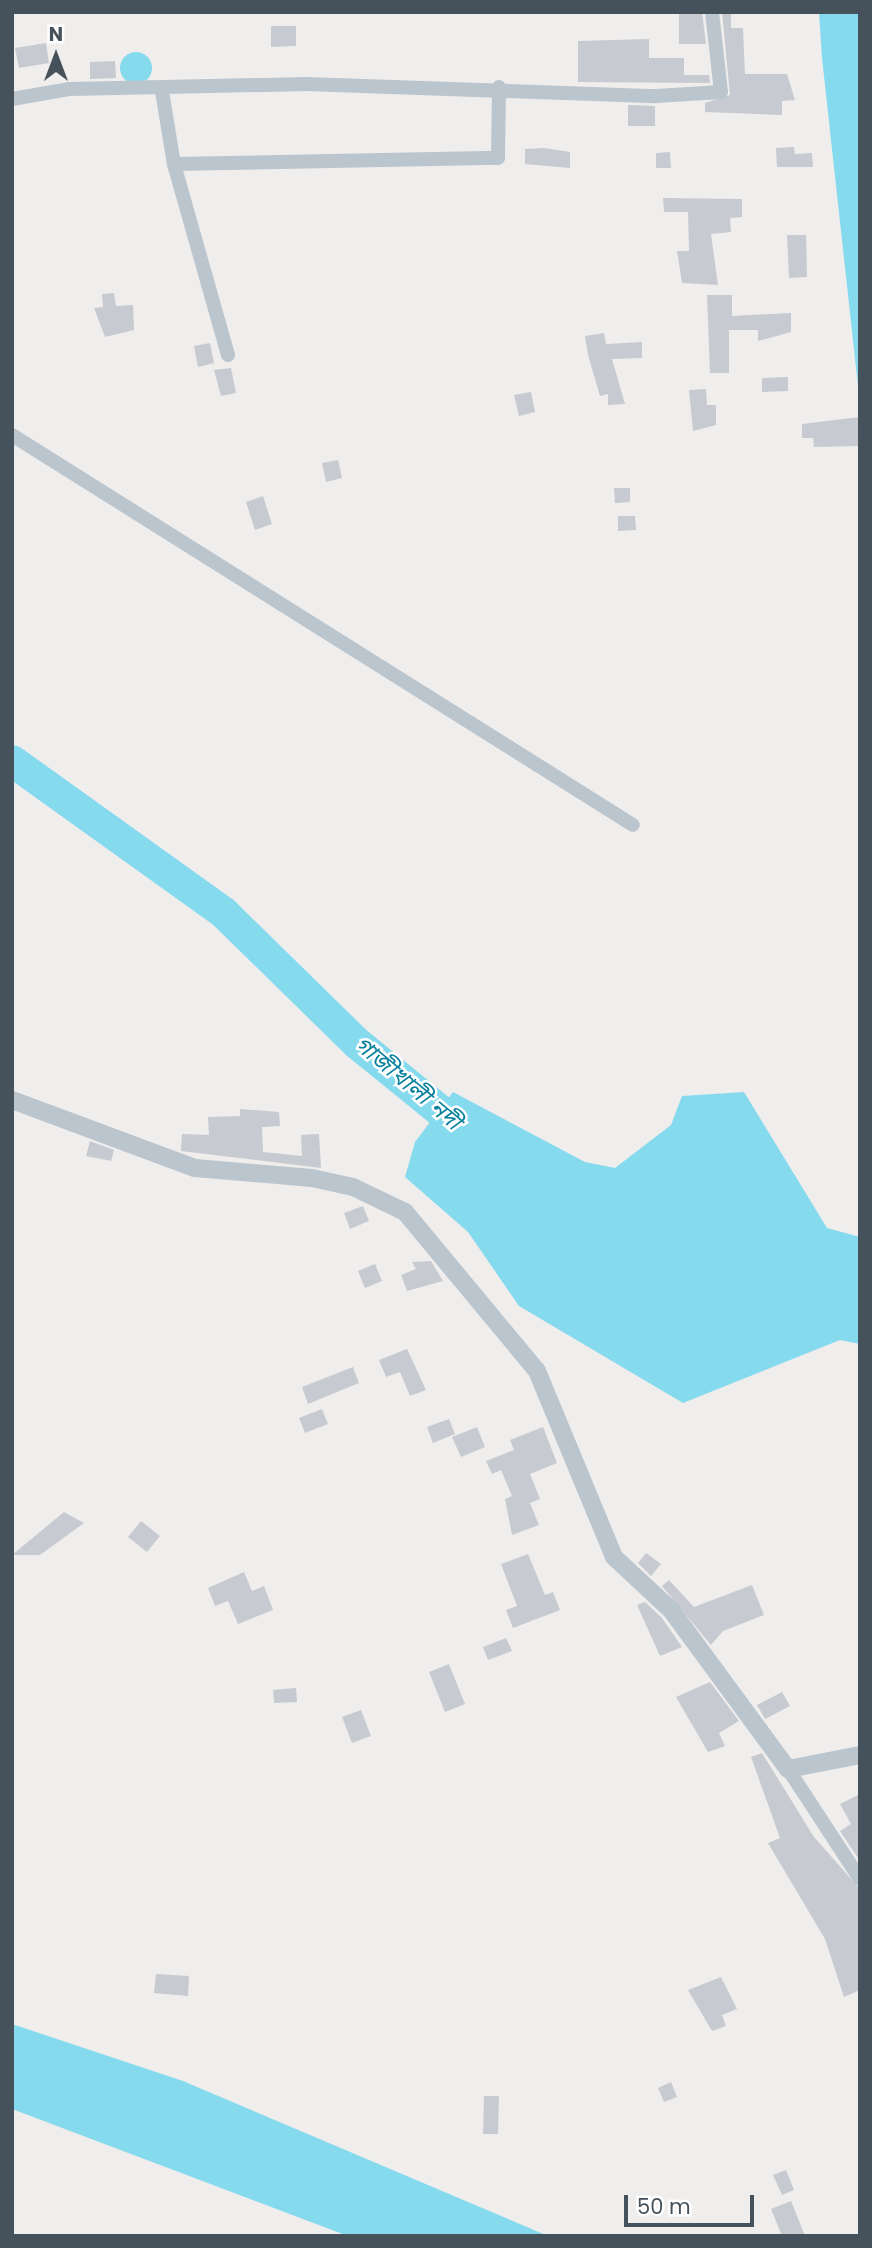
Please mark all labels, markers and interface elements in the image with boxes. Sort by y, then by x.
north arrow [21,21,91,91]
text: N [49,21,63,48]
water label: গাজীখালী নদী [349,1030,467,1136]
scale bar [627,2182,756,2226]
text: 50 m [637,2192,691,2221]

